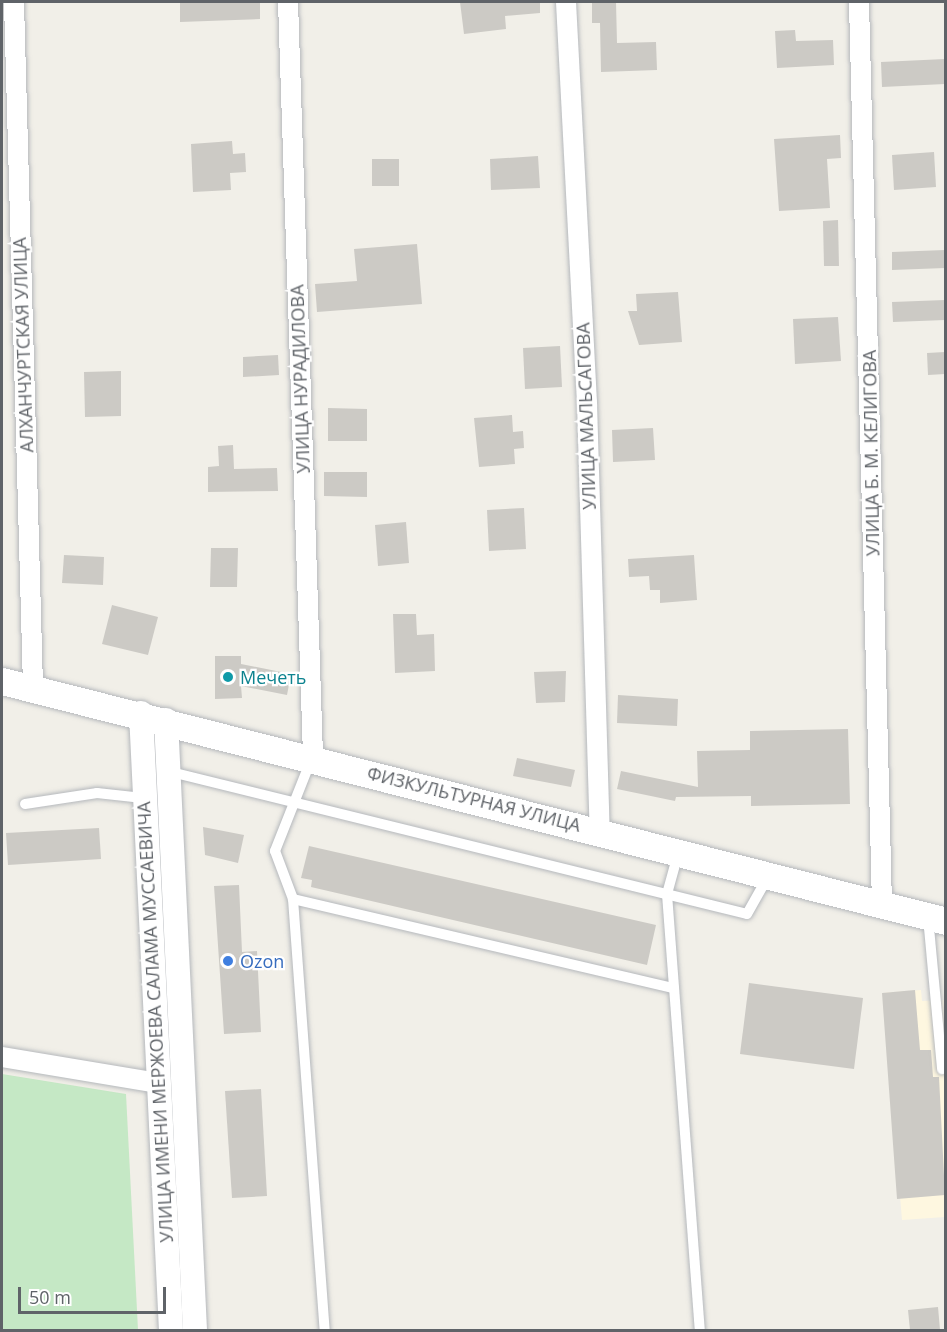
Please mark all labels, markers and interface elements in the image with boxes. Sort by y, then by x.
street label: АЛХАНЧУРТСКАЯ УЛИЦА [8,237,38,453]
street label: УЛИЦА НУРАДИЛОВА [286,284,314,474]
street label: УЛИЦА МАЛЬСАГОВА [572,322,600,510]
street label: УЛИЦА Б. М. КЕЛИГОВА [858,350,884,556]
place label: Мечеть [240,666,306,688]
marker: Мечеть [221,670,235,684]
street label: ФИЗКУЛЬТУРНАЯ УЛИЦА [365,762,583,836]
street label: УЛИЦА ИМЕНИ МЕРЖОЕВА САЛАМА МУССАЕВИЧА [133,801,177,1243]
place label: Ozon [240,950,284,972]
marker: Ozon [221,954,235,968]
scale bar [21,1275,170,1313]
text: 50 m [29,1285,71,1309]

